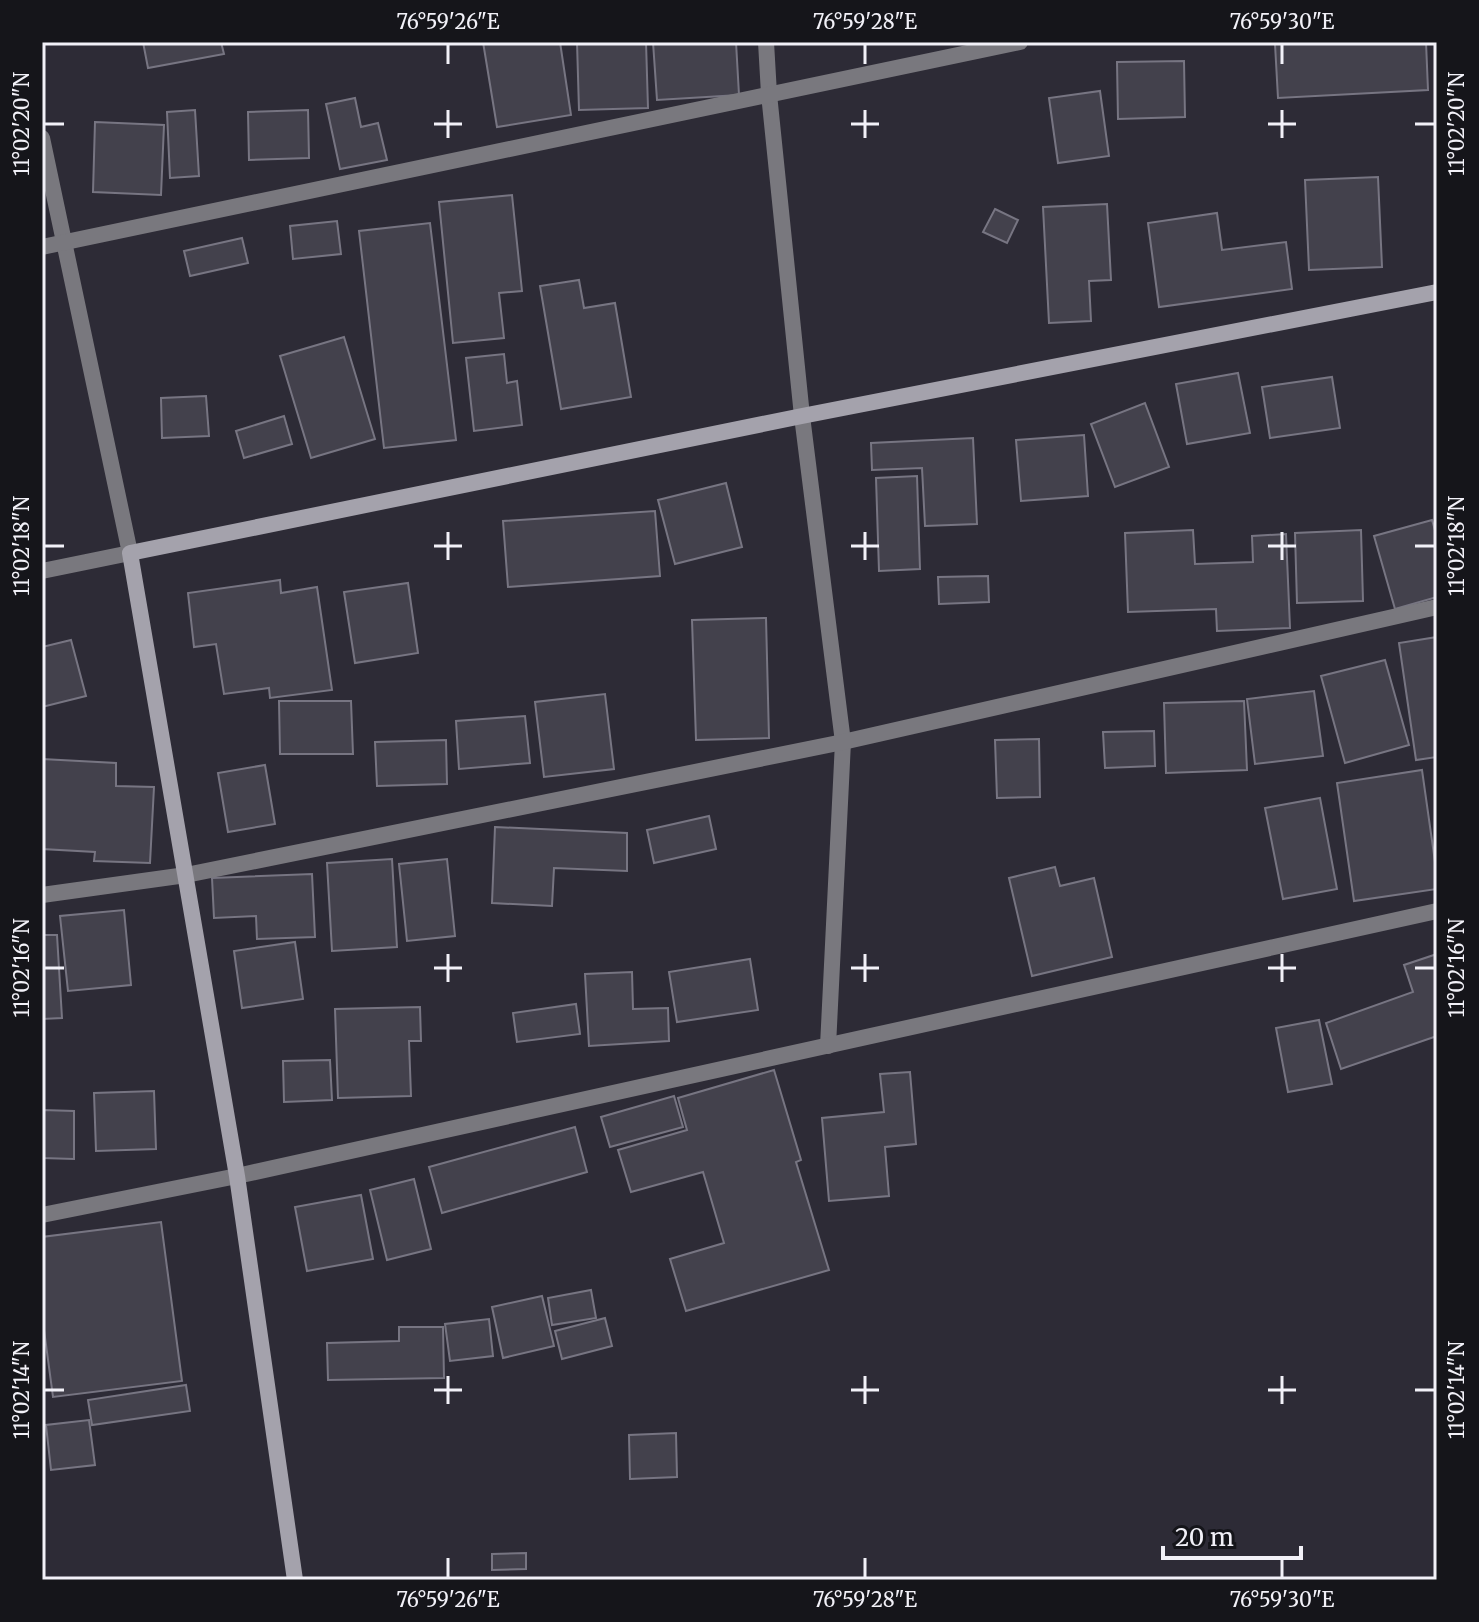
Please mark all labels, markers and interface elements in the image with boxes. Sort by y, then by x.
text: 76°59'26"E [397,9,500,34]
text: 76°59'28"E [813,9,917,34]
text: 76°59'30"E [1230,9,1335,34]
text: 11°02'20"N [9,72,34,176]
text: 11°02'20"N [1444,72,1469,176]
text: 11°02'18"N [9,496,34,596]
text: 11°02'18"N [1444,496,1469,596]
text: 11°02'16"N [9,918,34,1017]
text: 11°02'16"N [1444,918,1469,1017]
text: 11°02'14"N [9,1341,34,1439]
text: 11°02'14"N [1444,1341,1469,1439]
scale bar [1163,1510,1301,1560]
text: 20 m [1175,1522,1234,1553]
text: 76°59'26"E [397,1587,500,1612]
text: 76°59'28"E [813,1587,917,1612]
text: 76°59'30"E [1230,1587,1335,1612]

